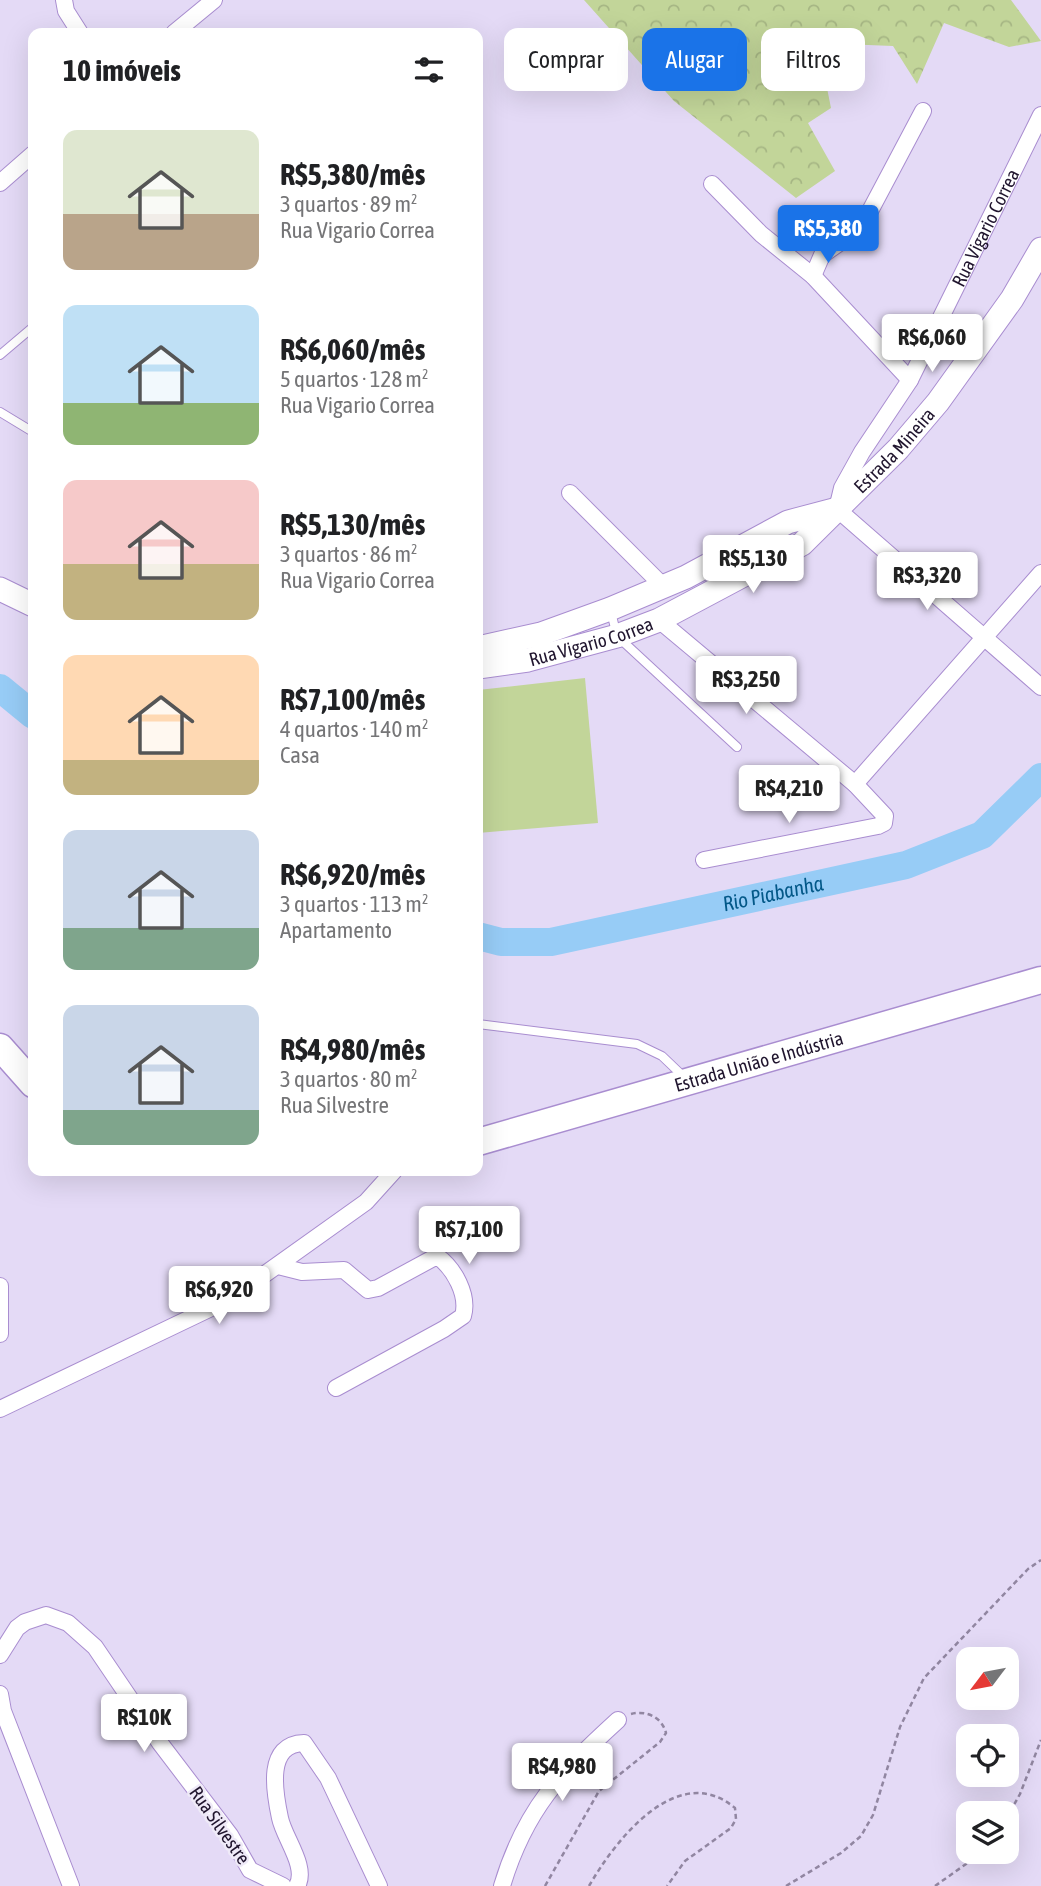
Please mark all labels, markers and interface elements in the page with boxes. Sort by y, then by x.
chip: Comprar [504,28,628,91]
chip: Alugar [642,28,747,91]
chip: Filtros [761,28,865,91]
icon: filters [410,51,448,89]
text: 10 imóveis [63,53,181,87]
text: R$5,380/mês [280,157,425,191]
icon: home [119,158,203,242]
street label: Rua Vigario Correa [947,165,1024,290]
text: 3 quartos · 89 m² [280,191,418,217]
pin: R$5,380 [763,205,893,265]
text: R$5,380 [794,215,862,241]
text: Rua Vigario Correa [280,217,435,243]
pin: R$6,060 [867,314,997,374]
text: R$6,060 [898,324,966,350]
text: R$6,060/mês [280,332,425,366]
icon: home [119,333,203,417]
text: 5 quartos · 128 m² [280,366,428,392]
text: Rua Vigario Correa [280,392,435,418]
street label: Estrada Mineira [849,403,939,497]
text: R$5,130/mês [280,507,425,541]
icon: home [119,508,203,592]
pin: R$5,130 [688,536,818,595]
text: 3 quartos · 86 m² [280,541,418,567]
text: R$5,130 [719,545,787,571]
pin: R$3,320 [862,552,992,612]
text: R$3,320 [893,562,961,588]
text: Rua Vigario Correa [280,567,435,593]
street label: Rua Vigario Correa [526,612,656,670]
pin: R$3,250 [681,656,811,716]
text: R$3,250 [712,666,780,692]
text: R$7,100/mês [280,682,425,716]
icon: home [119,683,203,767]
text: 4 quartos · 140 m² [280,716,428,742]
text: Casa [280,742,320,768]
pin: R$4,210 [724,766,854,825]
text: R$4,210 [755,775,823,801]
text: R$6,920/mês [280,857,425,891]
icon: home [119,858,203,942]
water label: Rio Piabanha [720,870,826,915]
text: 3 quartos · 113 m² [280,891,428,917]
text: Apartamento [280,917,392,943]
street label: Estrada União e Indústria [672,1027,846,1096]
text: R$4,980/mês [280,1032,425,1066]
icon: home [119,1033,203,1117]
text: 3 quartos · 80 m² [280,1066,418,1092]
text: Rua Silvestre [280,1092,389,1118]
pin: R$7,100 [404,1206,534,1266]
text: R$7,100 [435,1216,503,1242]
pin: R$6,920 [154,1266,284,1326]
text: R$6,920 [185,1276,253,1302]
north arrow [956,1647,1018,1710]
map controls [956,1647,1019,1864]
pin: R$10K [95,1694,193,1754]
text: R$10K [117,1704,171,1730]
button: locate [956,1724,1019,1787]
pin: R$4,980 [497,1744,627,1803]
text: R$4,980 [528,1753,596,1779]
street label: Rua Silvestre [185,1782,255,1868]
button: layers [956,1801,1019,1864]

